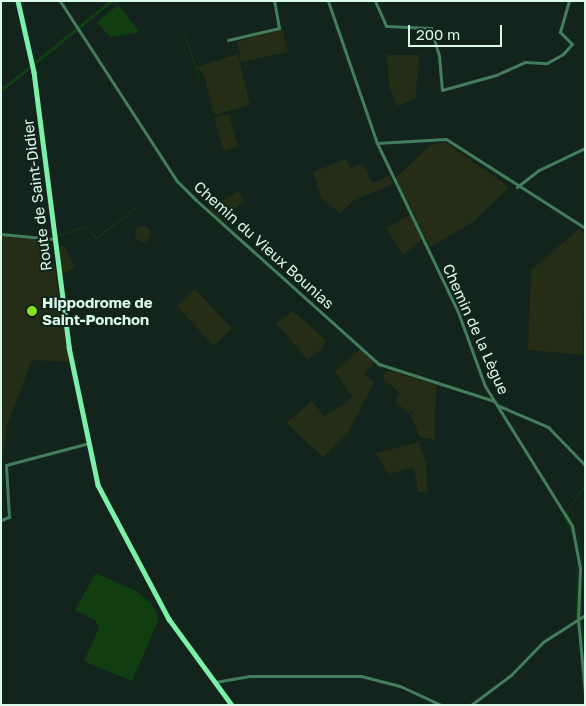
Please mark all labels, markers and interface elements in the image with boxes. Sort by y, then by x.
scale bar [411,15,505,47]
text: 200 m [416,25,460,43]
street label: Route de Saint-Didier [19,118,55,272]
street label: Chemin du Vieux Bounias [190,177,338,313]
street label: Chemin de la Lègue [439,261,513,397]
place label: Hippodrome de Saint-Ponchon [42,293,153,328]
marker: Hippodrome de Saint-Ponchon [26,305,38,317]

